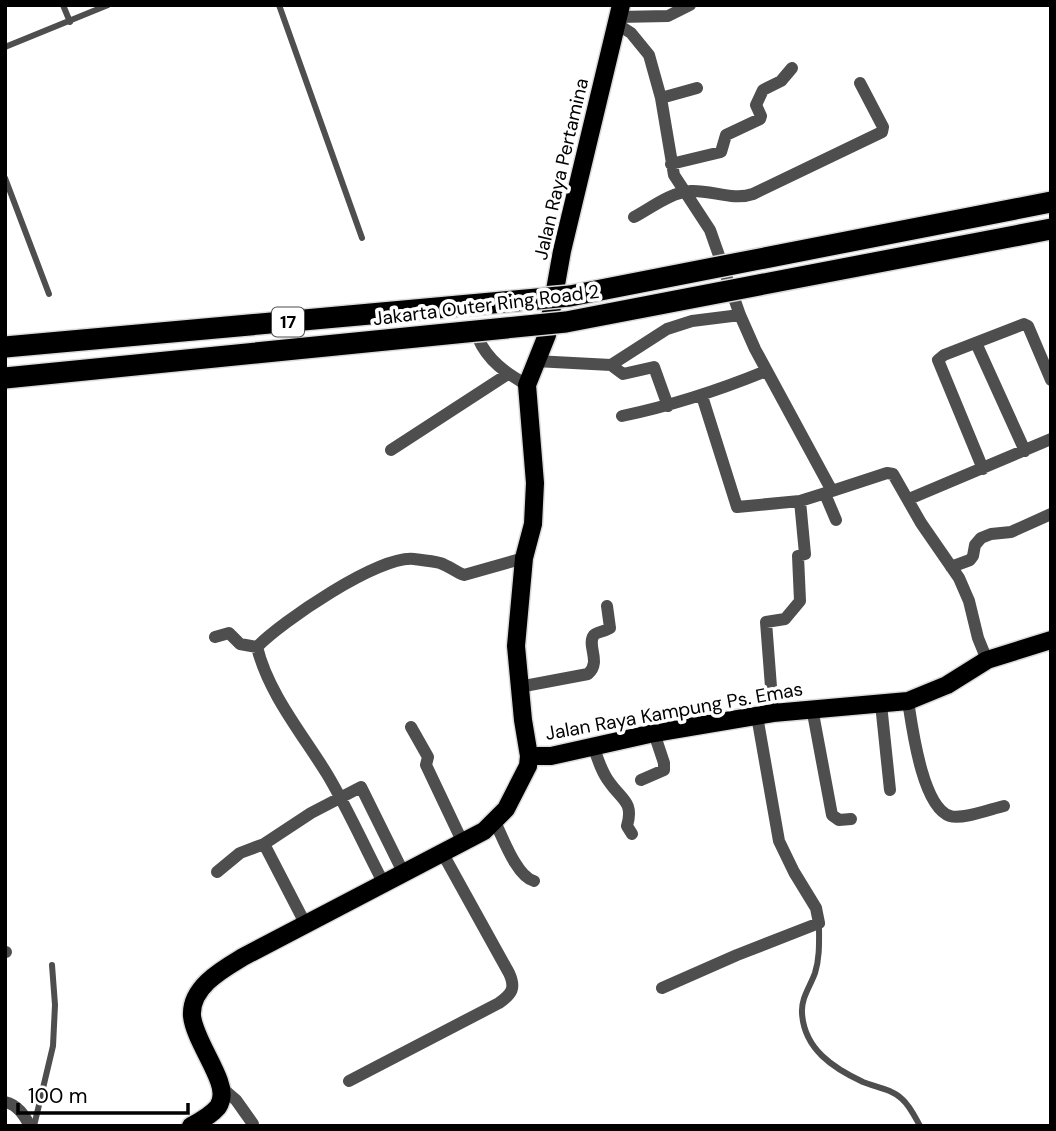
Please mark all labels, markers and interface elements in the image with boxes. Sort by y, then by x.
street label: Jalan Raya Pertamina [528,76,594,262]
street label: Jakarta Outer Ring Road 2 [371,279,601,331]
road number: 17 [272,308,304,336]
street label: Jalan Raya Kampung Ps. Emas [543,676,805,746]
scale bar [18,1072,187,1116]
text: 100 m [28,1082,88,1110]

